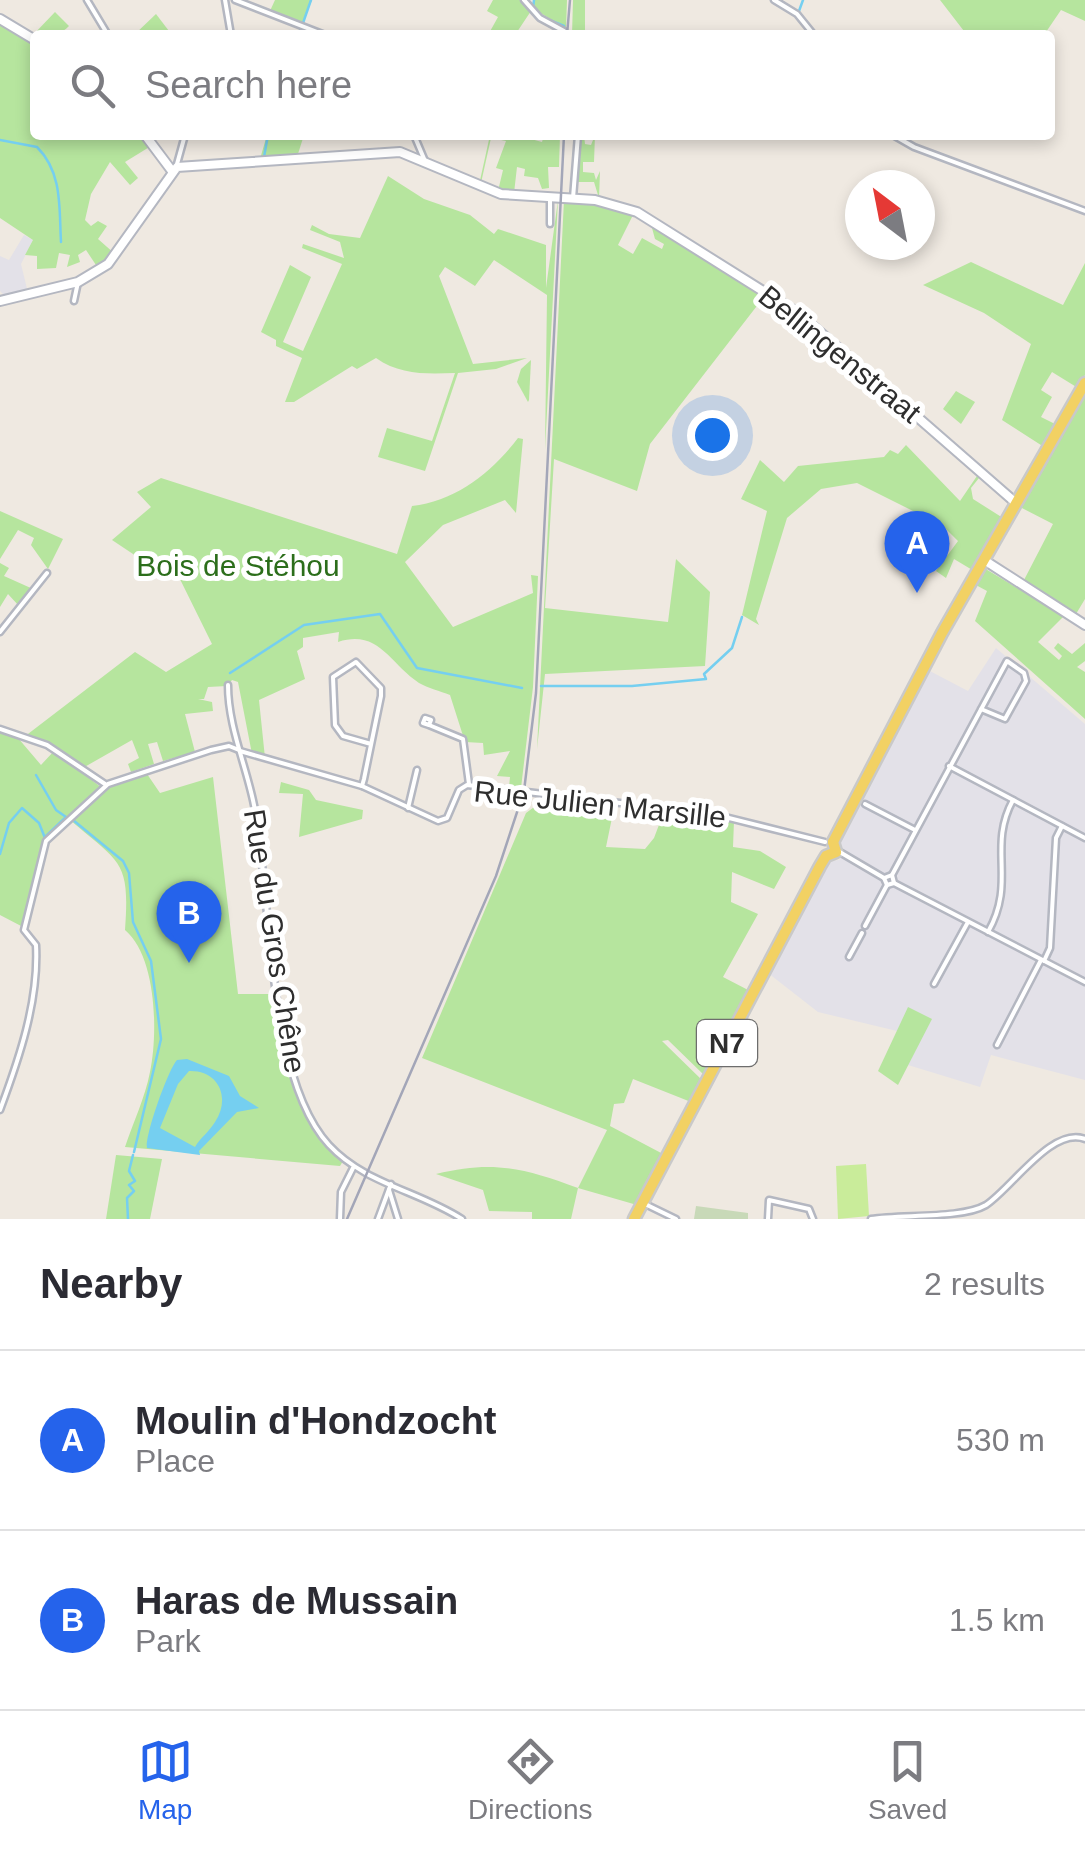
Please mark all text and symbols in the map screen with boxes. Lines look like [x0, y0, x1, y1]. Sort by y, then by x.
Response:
search box [30, 30, 1055, 140]
icon: search [65, 58, 120, 113]
text: Search here [145, 64, 352, 106]
north arrow [845, 170, 935, 260]
street label: Bellingenstraat [752, 279, 928, 430]
your location [687, 410, 738, 461]
pin: A [884, 510, 950, 593]
park label: Bois de Stéhou [136, 549, 340, 582]
street label: Rue Julien Marsille [472, 774, 728, 834]
street label: Rue du Gros Chêne [238, 807, 312, 1075]
pin: B [156, 880, 222, 963]
road number: N7 [697, 1020, 757, 1066]
text: Nearby [40, 1260, 182, 1307]
text: 2 results [924, 1266, 1045, 1302]
text: Moulin d'Hondzocht [135, 1400, 497, 1442]
text: A [61, 1422, 84, 1458]
text: 530 m [956, 1422, 1045, 1458]
text: Place [135, 1443, 215, 1479]
text: Haras de Mussain [135, 1580, 458, 1622]
text: B [61, 1602, 84, 1638]
text: 1.5 km [949, 1602, 1045, 1638]
text: Park [135, 1623, 201, 1659]
tab: Map [138, 1734, 193, 1826]
tab: Directions [468, 1734, 593, 1826]
tab: Saved [868, 1734, 947, 1826]

